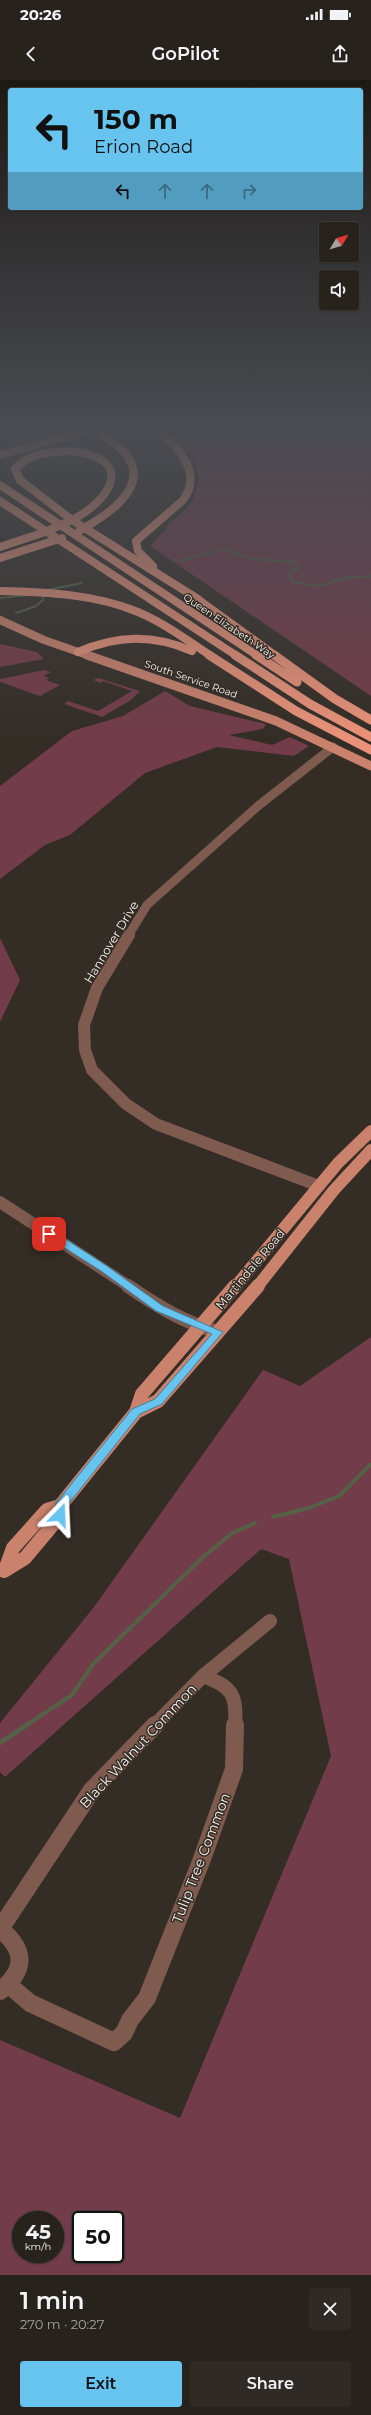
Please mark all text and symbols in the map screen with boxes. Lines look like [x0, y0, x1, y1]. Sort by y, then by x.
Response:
text: 20:26 [20, 5, 61, 24]
icon: back [20, 43, 42, 65]
text: GoPilot [151, 43, 220, 65]
icon: share [329, 43, 351, 65]
text: 150 m [94, 102, 178, 136]
icon: left [28, 104, 80, 156]
text: Erion Road [94, 136, 193, 158]
icon: left [112, 180, 134, 202]
icon: ahead [154, 180, 176, 202]
icon: ahead [196, 180, 218, 202]
icon: right [238, 180, 260, 202]
north arrow [319, 222, 359, 262]
map controls [319, 222, 359, 310]
button: sound [319, 270, 359, 310]
street label: Queen Elizabeth Way [181, 591, 278, 662]
street label: South Service Road [143, 657, 239, 701]
street label: Hannover Drive [81, 898, 141, 986]
pin [32, 1217, 66, 1251]
icon: arrive [38, 1223, 60, 1245]
street label: Martindale Road [212, 1226, 288, 1312]
position arrow [39, 1494, 81, 1536]
street label: Black Walnut Common [76, 1680, 200, 1812]
street label: Tulip Tree Common [168, 1790, 234, 1926]
speed limit sign: 50 [72, 2211, 124, 2263]
text: 45 [25, 2220, 51, 2244]
text: km/h [25, 2240, 51, 2253]
text: 1 min [20, 2286, 84, 2315]
button: close [309, 2288, 351, 2330]
text: 270 m · 20:27 [20, 2316, 104, 2332]
button: Exit [20, 2361, 182, 2407]
button: Share [190, 2361, 351, 2407]

